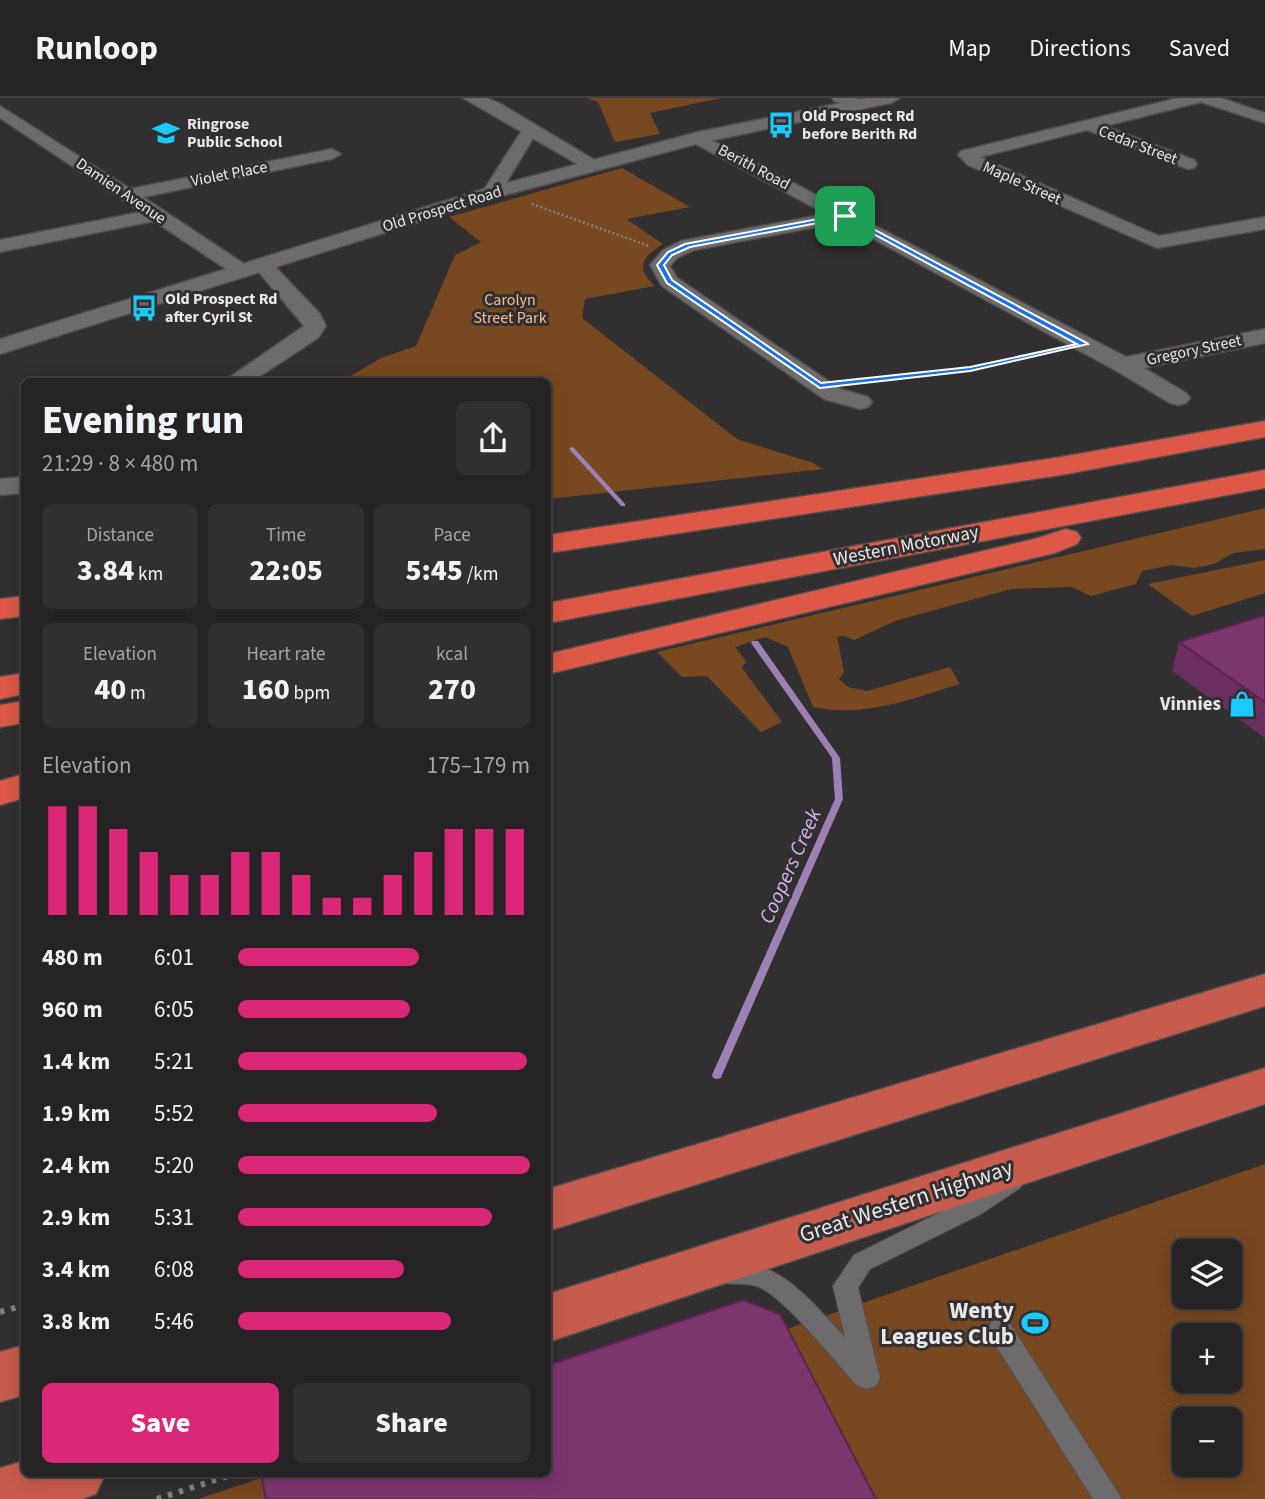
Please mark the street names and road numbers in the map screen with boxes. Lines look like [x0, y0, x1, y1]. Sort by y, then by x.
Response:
street label: Cedar Street [1095, 120, 1181, 170]
street label: Berith Road [714, 139, 794, 195]
street label: Damien Avenue [72, 153, 170, 229]
street label: Violet Place [189, 156, 269, 192]
street label: Maple Street [979, 156, 1065, 210]
street label: Old Prospect Road [380, 180, 504, 238]
street label: Gregory Street [1145, 329, 1244, 371]
street label: Western Motorway [831, 519, 981, 573]
street label: Great Western Highway [795, 1151, 1017, 1251]

